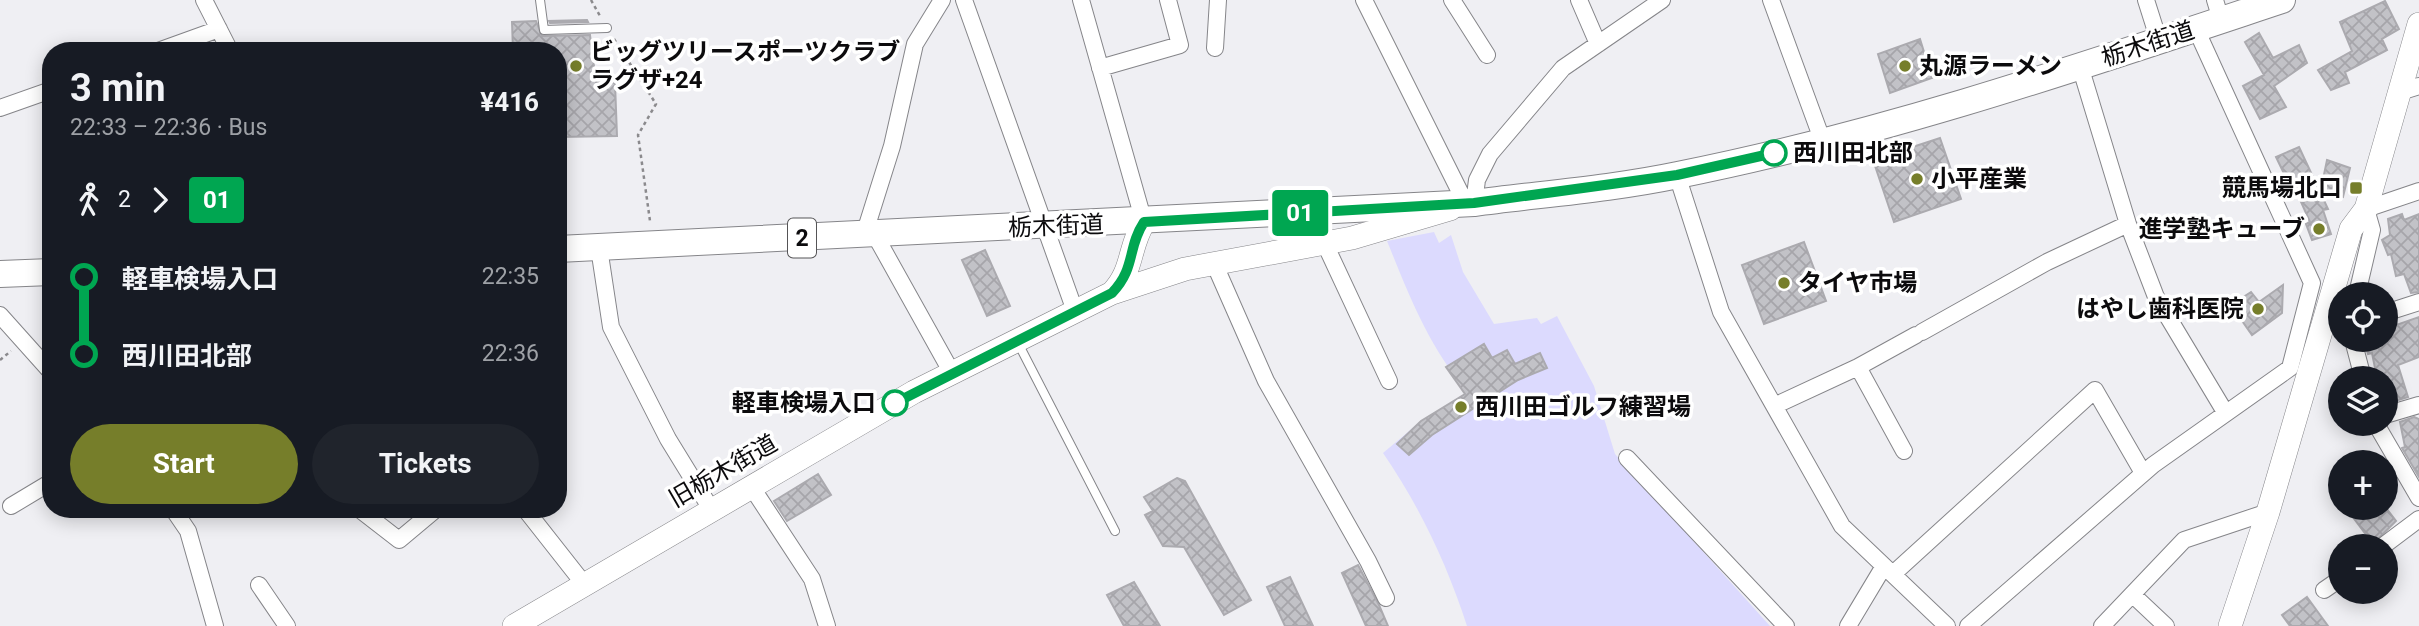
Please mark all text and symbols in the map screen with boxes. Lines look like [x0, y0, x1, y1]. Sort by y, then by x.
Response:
street label: 栃木街道 [2098, 16, 2198, 72]
place label: ビッグツリースポーツクラブ ラグザ+24 [590, 38, 900, 94]
place label: 丸源ラーメン [1919, 52, 2062, 80]
marker: ビッグツリースポーツクラブ ラグザ+24 [568, 58, 584, 74]
marker: 丸源ラーメン [1897, 58, 1913, 74]
text: 3 min [70, 66, 166, 110]
text: ¥416 [480, 87, 539, 117]
text: 22:33 – 22:36 · Bus [70, 114, 267, 141]
place label: 西川田北部 [1793, 139, 1913, 167]
marker: 西川田北部 [1761, 140, 1787, 166]
place label: 小平産業 [1931, 165, 2027, 193]
marker: 小平産業 [1909, 171, 1925, 187]
place label: 競馬場北口 [2222, 174, 2342, 202]
marker: 競馬場北口 [2348, 180, 2364, 196]
icon: walk [70, 181, 108, 219]
icon: forward [141, 181, 179, 219]
text: 2 [118, 186, 131, 213]
text: 01 [203, 186, 230, 214]
line badge: 01 [1268, 190, 1332, 236]
text: 01 [1286, 199, 1314, 227]
street label: 栃木街道 [1008, 210, 1104, 242]
place label: 進学塾キューブ [2138, 215, 2305, 243]
road number: 2 [788, 218, 816, 258]
marker: 進学塾キューブ [2311, 221, 2327, 237]
text: 22:35 [482, 263, 539, 290]
text: 軽車検場入口 [122, 264, 278, 294]
place label: タイヤ市場 [1798, 269, 1917, 297]
marker: タイヤ市場 [1776, 275, 1792, 291]
map controls [2328, 282, 2398, 604]
button: locate [2328, 282, 2398, 352]
place label: はやし歯科医院 [2076, 295, 2244, 323]
marker: はやし歯科医院 [2250, 301, 2266, 317]
text: 22:36 [482, 340, 539, 367]
text: 西川田北部 [122, 341, 252, 371]
button: layers [2328, 366, 2398, 436]
place label: 軽車検場入口 [732, 389, 876, 417]
marker: 軽車検場入口 [882, 390, 908, 416]
place label: 西川田ゴルフ練習場 [1475, 393, 1691, 421]
marker: 西川田ゴルフ練習場 [1453, 399, 1469, 415]
button: Start [70, 424, 298, 504]
button: Tickets [312, 424, 539, 504]
street label: 旧栃木街道 [664, 429, 782, 513]
button: + [2328, 450, 2398, 520]
button: − [2328, 534, 2398, 604]

